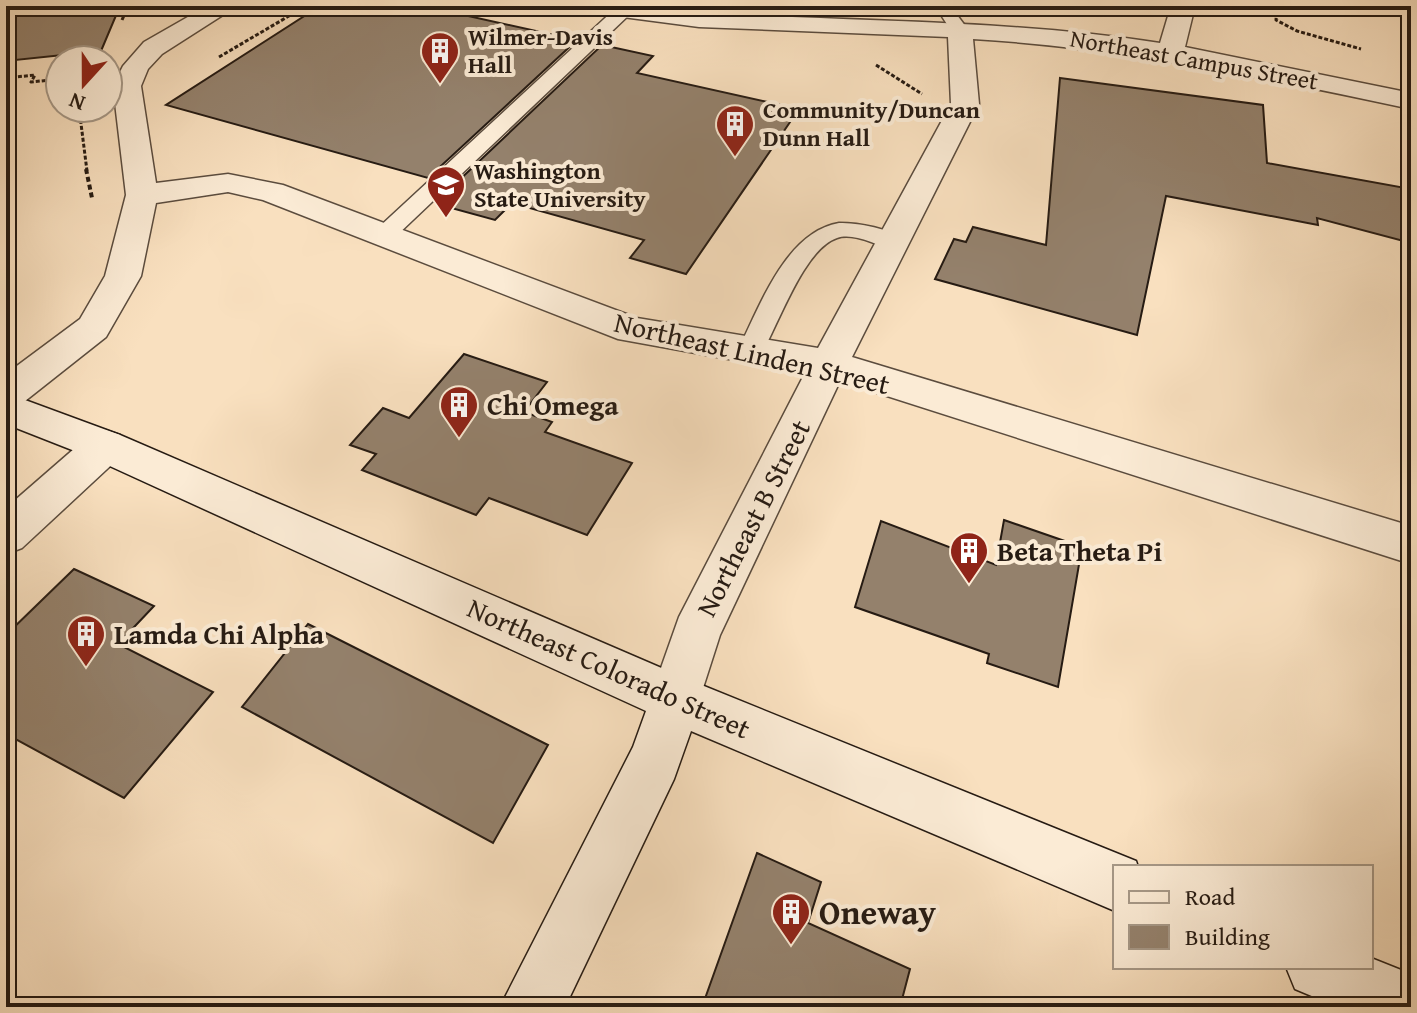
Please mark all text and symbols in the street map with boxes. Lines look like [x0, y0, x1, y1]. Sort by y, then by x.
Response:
place label: Wilmer-Davis Hall [468, 19, 613, 82]
street label: Northeast Campus Street [1067, 20, 1321, 99]
building icon: Wilmer-Davis Hall [419, 30, 461, 85]
north arrow [44, 44, 124, 124]
text: N [64, 85, 89, 120]
place label: Community/Duncan Dunn Hall [763, 92, 980, 155]
building icon: Community/Duncan Dunn Hall [714, 103, 756, 158]
place label: Washington State University [474, 153, 646, 216]
school or university icon: Washington State University [425, 164, 467, 219]
street label: Northeast Linden Street [610, 301, 894, 404]
building icon: Chi Omega [438, 384, 480, 439]
place label: Chi Omega [487, 384, 619, 425]
street label: Northeast B Street [685, 412, 820, 623]
building icon: Beta Theta Pi [948, 530, 990, 585]
place label: Beta Theta Pi [997, 530, 1162, 571]
street label: Northeast Colorado Street [461, 587, 757, 748]
building icon: Lamda Chi Alpha [65, 613, 107, 668]
place label: Lamda Chi Alpha [114, 613, 325, 654]
legend [1113, 865, 1373, 969]
text: Road [1185, 879, 1235, 914]
place label: Oneway [819, 887, 937, 936]
building icon: Oneway [770, 891, 812, 946]
text: Building [1185, 919, 1270, 954]

